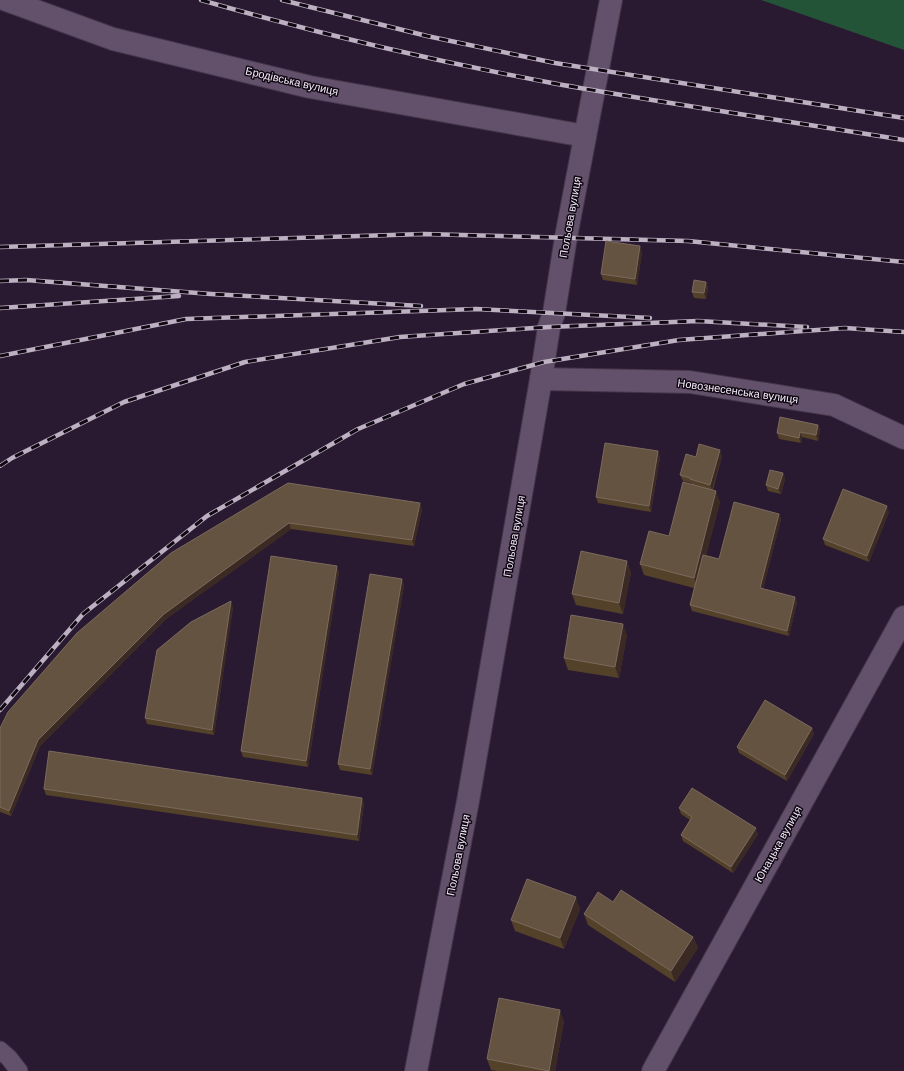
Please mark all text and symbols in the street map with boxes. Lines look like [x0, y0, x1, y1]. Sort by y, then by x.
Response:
street label: Бродівська вулиця [244, 64, 340, 98]
street label: Польова вулиця [557, 175, 583, 259]
street label: Новознесенська вулиця [677, 377, 799, 405]
street label: Польова вулиця [501, 494, 527, 578]
street label: Юнацька вулиця [752, 804, 804, 884]
street label: Польова вулиця [444, 813, 472, 897]

